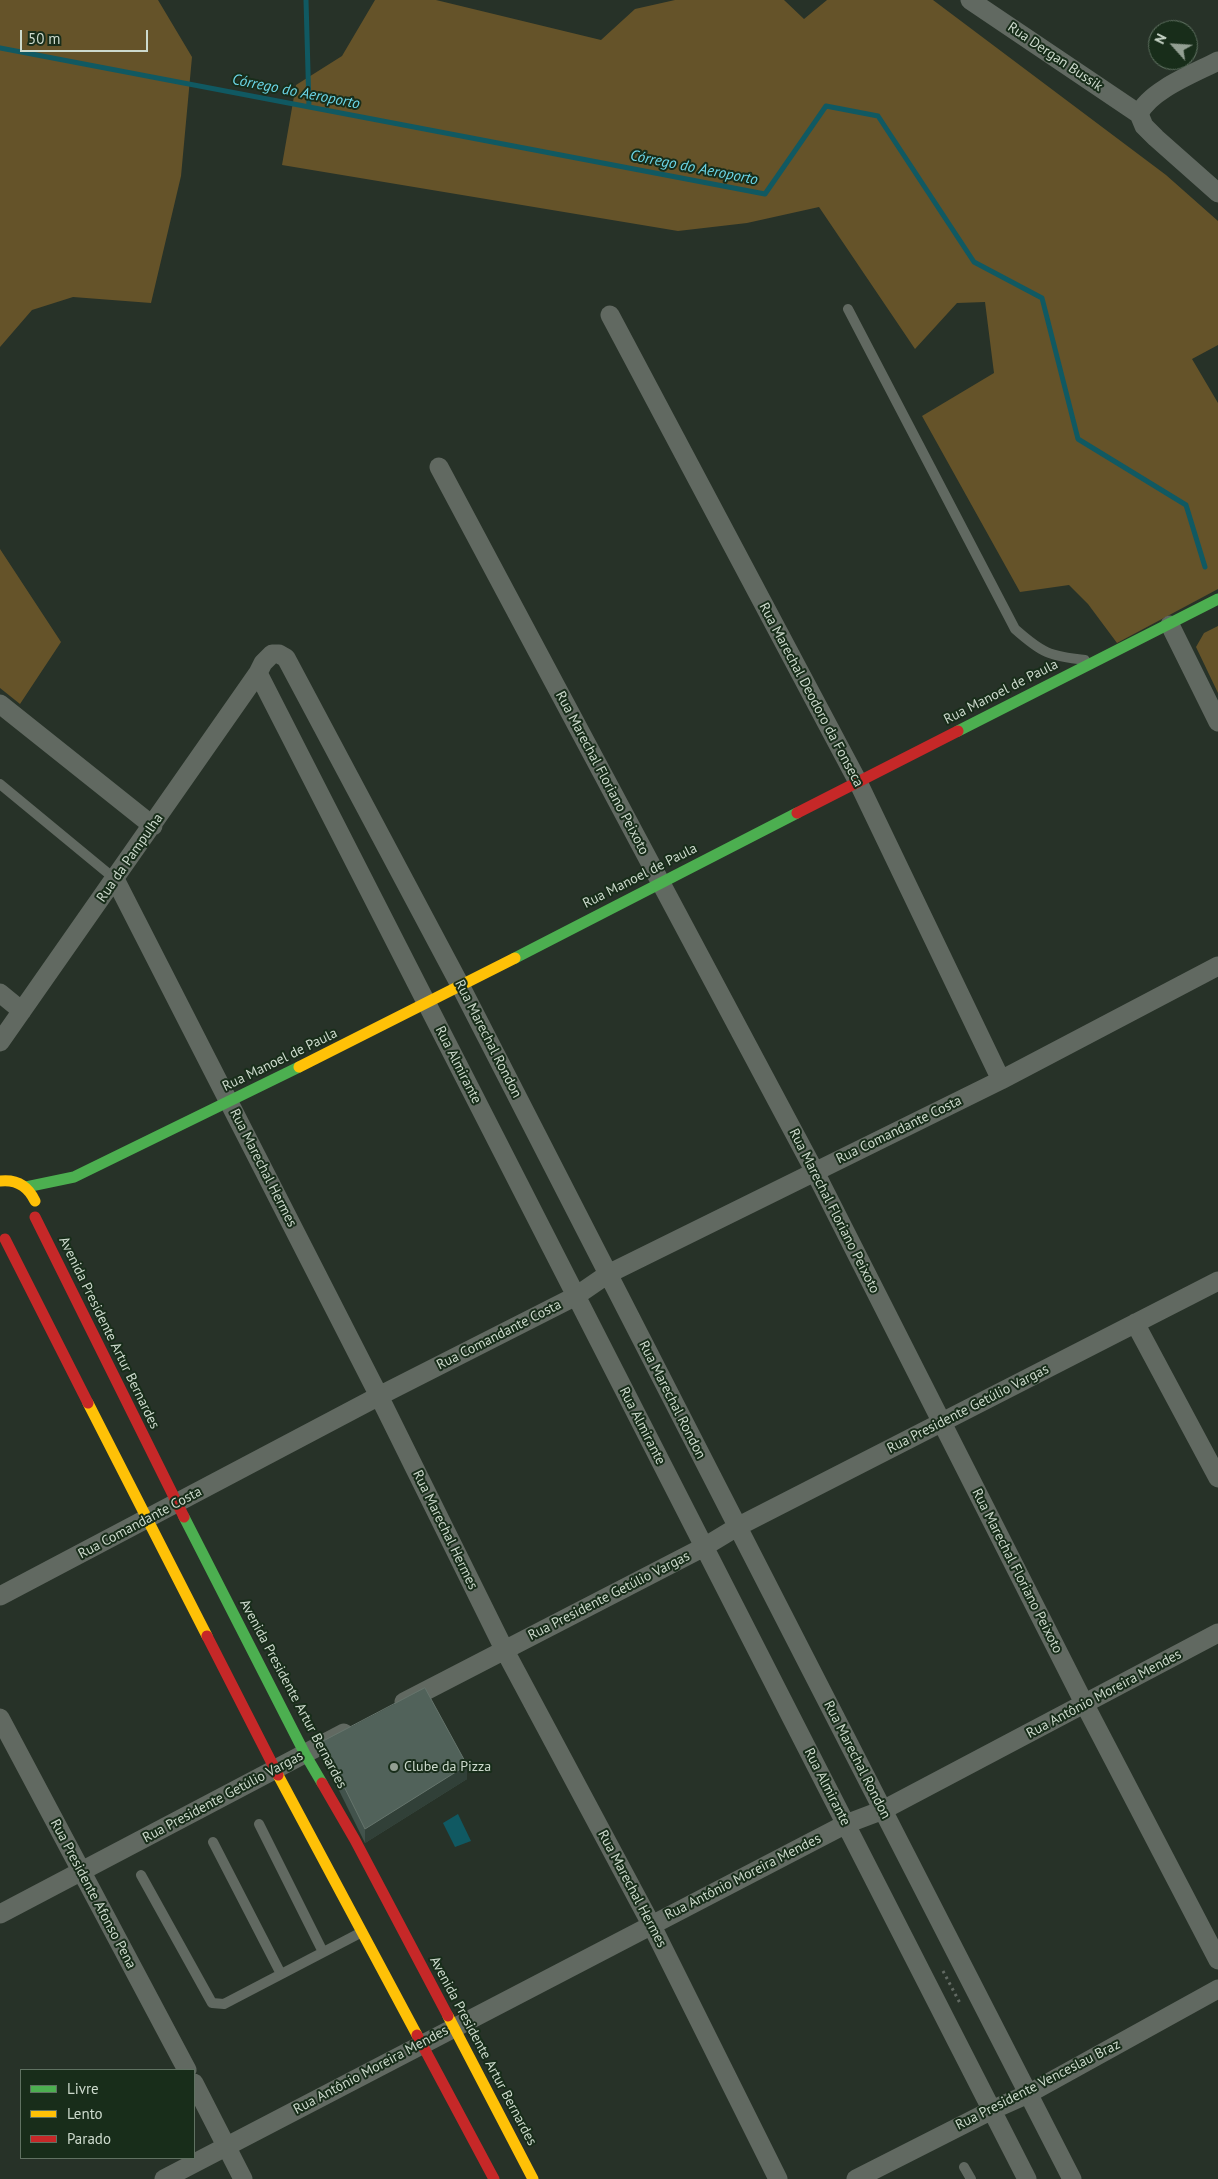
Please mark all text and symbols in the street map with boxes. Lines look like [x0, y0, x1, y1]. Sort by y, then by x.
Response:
street label: Rua Dergan Bussik [1004, 19, 1106, 95]
scale bar [22, 20, 150, 52]
north arrow [1148, 20, 1198, 70]
text: 50 m [28, 29, 61, 48]
text: N [1150, 31, 1171, 47]
water label: Córrego do Aeroporto [231, 71, 361, 113]
water label: Córrego do Aeroporto [629, 147, 759, 189]
street label: Rua Marechal Deodoro da Fonseca [755, 600, 867, 790]
street label: Rua Manoel de Paula [941, 656, 1061, 728]
street label: Rua Marechal Floriano Peixoto [552, 688, 652, 858]
street label: Rua da Pampulha [93, 811, 167, 905]
street label: Rua Manoel de Paula [580, 840, 700, 912]
street label: Rua Marechal Rondon [451, 977, 525, 1101]
street label: Rua Almirante [431, 1023, 485, 1107]
street label: Rua Manoel de Paula [220, 1025, 340, 1095]
street label: Rua Comandante Costa [833, 1092, 965, 1168]
street label: Rua Marechal Hermes [226, 1106, 300, 1230]
street label: Rua Marechal Floriano Peixoto [785, 1126, 883, 1296]
street label: Avenida Presidente Artur Bernardes [55, 1234, 163, 1432]
street label: Rua Comandante Costa [434, 1296, 564, 1374]
street label: Rua Marechal Rondon [635, 1338, 709, 1462]
street label: Rua Presidente Getúlio Vargas [884, 1361, 1052, 1457]
street label: Rua Almirante [615, 1384, 669, 1468]
street label: Rua Marechal Hermes [409, 1468, 481, 1592]
street label: Rua Comandante Costa [75, 1483, 205, 1563]
street label: Rua Marechal Floriano Peixoto [968, 1486, 1066, 1656]
street label: Rua Presidente Getúlio Vargas [525, 1548, 693, 1644]
street label: Avenida Presidente Artur Bernardes [236, 1597, 350, 1791]
street label: Rua Antônio Moreira Mendes [1024, 1646, 1184, 1742]
street label: Rua Marechal Rondon [820, 1698, 894, 1822]
street label: Rua Almirante [800, 1745, 854, 1829]
street label: Rua Presidente Getúlio Vargas [140, 1747, 306, 1847]
place label: Clube da Pizza [404, 1759, 491, 1775]
marker: Clube da Pizza [388, 1761, 400, 1773]
street label: Rua Presidente Afonso Pena [46, 1816, 140, 1972]
street label: Rua Marechal Hermes [594, 1827, 670, 1951]
street label: Rua Antônio Moreira Mendes [662, 1830, 824, 1924]
street label: Avenida Presidente Artur Bernardes [426, 1954, 540, 2148]
street label: Rua Antônio Moreira Mendes [291, 2022, 451, 2118]
street label: Rua Presidente Venceslau Braz [953, 2036, 1123, 2134]
legend [20, 2069, 195, 2159]
text: Livre [67, 2079, 99, 2098]
text: Lento [67, 2104, 103, 2123]
text: Parado [67, 2129, 111, 2148]

